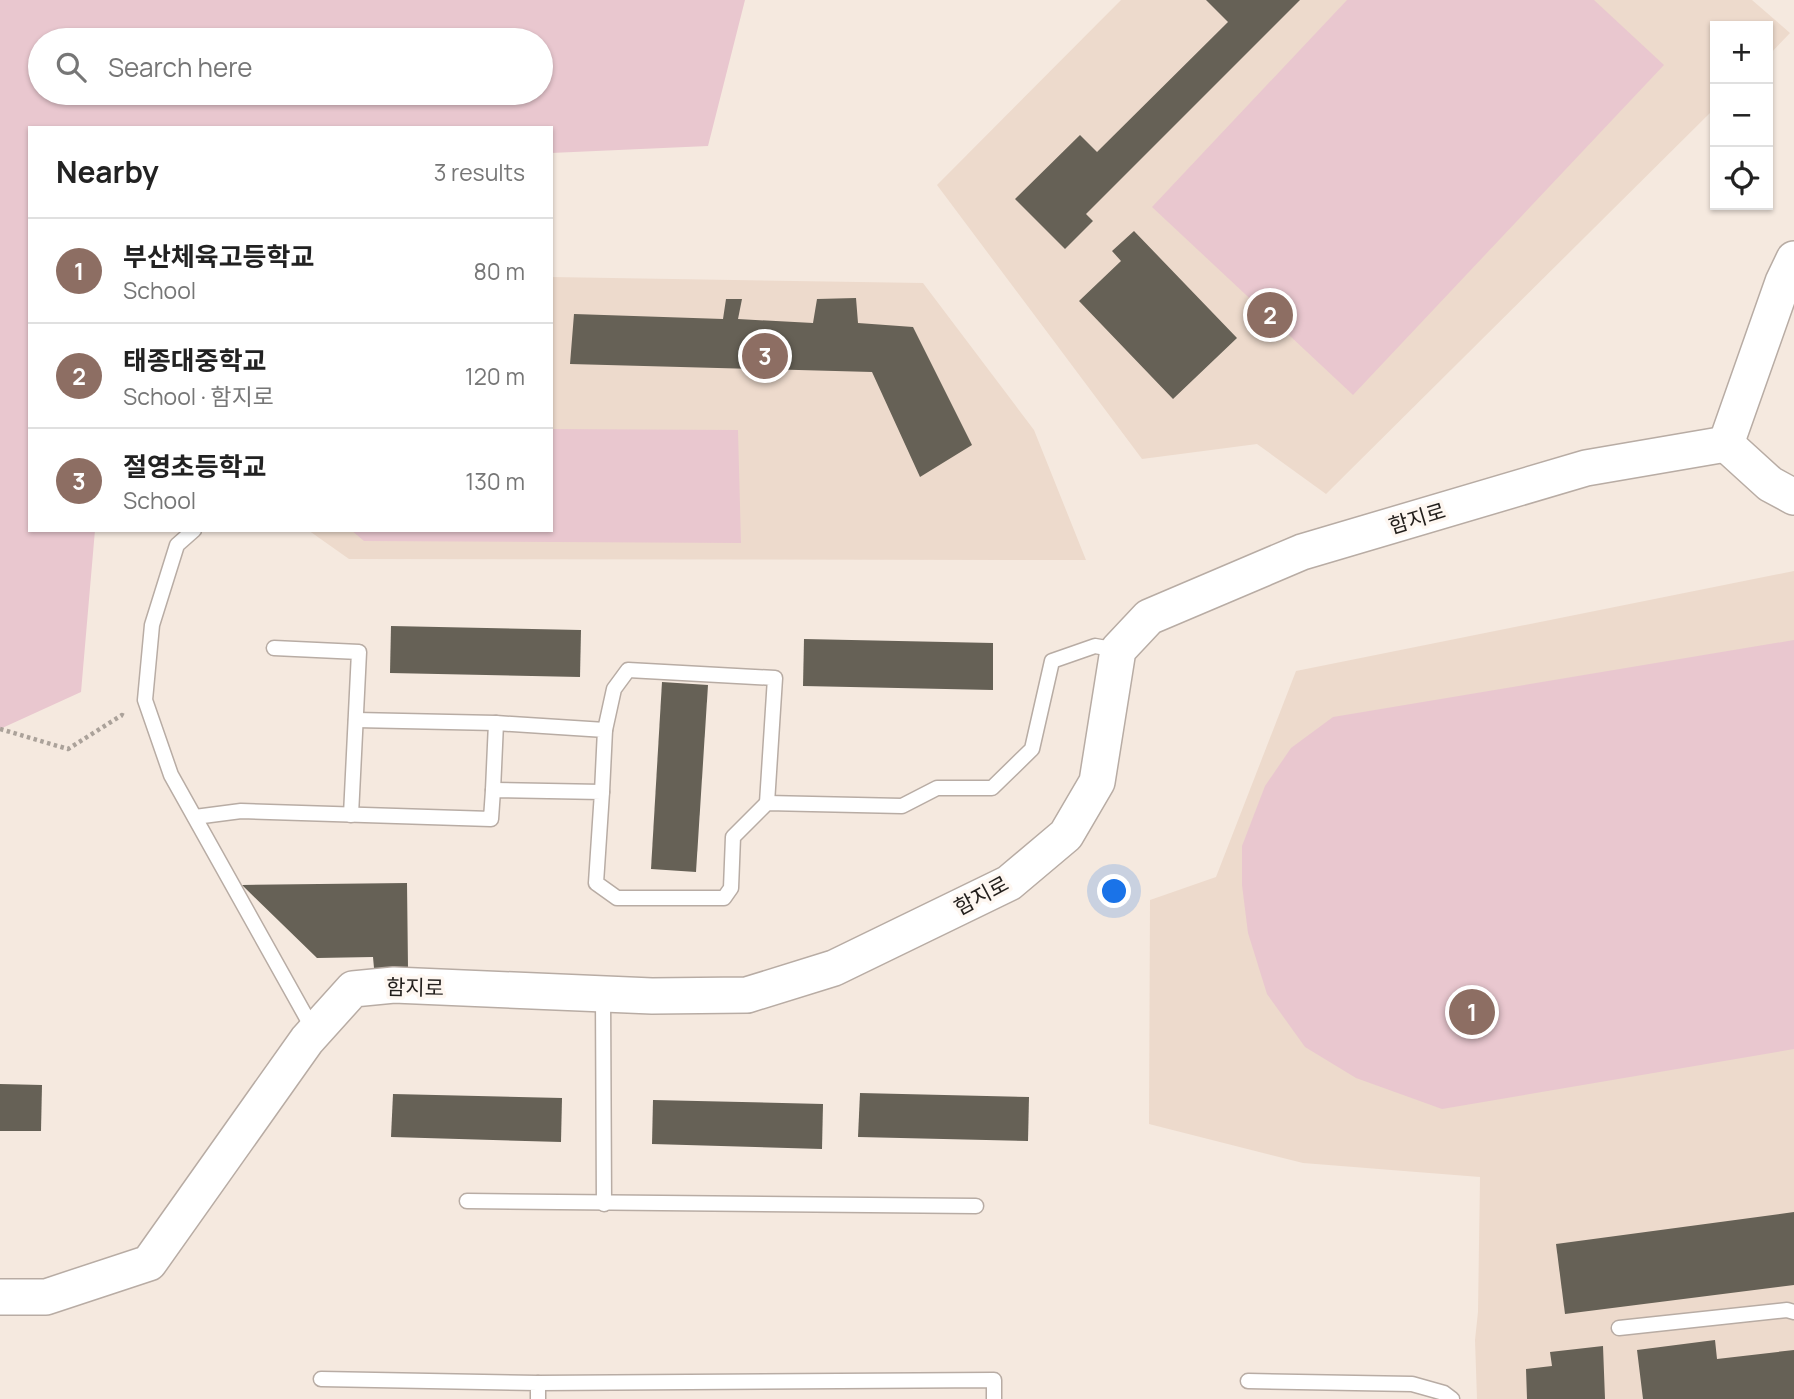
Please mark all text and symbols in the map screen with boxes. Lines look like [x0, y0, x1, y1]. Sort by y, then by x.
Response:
map controls [1710, 21, 1773, 210]
button: + [1710, 21, 1773, 84]
search box [28, 28, 553, 105]
icon: search [52, 48, 90, 86]
text: Search here [108, 49, 253, 85]
button: − [1710, 84, 1773, 147]
button: locate [1710, 147, 1773, 210]
text: Nearby [56, 151, 159, 192]
text: 3 results [434, 156, 525, 188]
text: 부산체육고등학교 [123, 238, 314, 274]
text: 1 [74, 255, 84, 287]
text: 80 m [474, 255, 525, 287]
text: School [123, 274, 196, 306]
pin: 2 [1247, 289, 1293, 341]
pin: 3 [742, 330, 788, 382]
text: 태종대중학교 [123, 342, 267, 378]
text: 2 [72, 360, 86, 392]
text: 120 m [465, 360, 525, 392]
text: School · 함지로 [123, 380, 274, 412]
text: 절영초등학교 [123, 448, 267, 484]
text: 3 [72, 465, 86, 497]
text: 130 m [465, 465, 525, 497]
text: School [123, 484, 196, 516]
street label: 함지로 [1385, 496, 1449, 540]
street label: 함지로 [949, 869, 1013, 921]
your location [1097, 874, 1131, 908]
street label: 함지로 [386, 972, 444, 1002]
pin: 1 [1449, 986, 1495, 1038]

